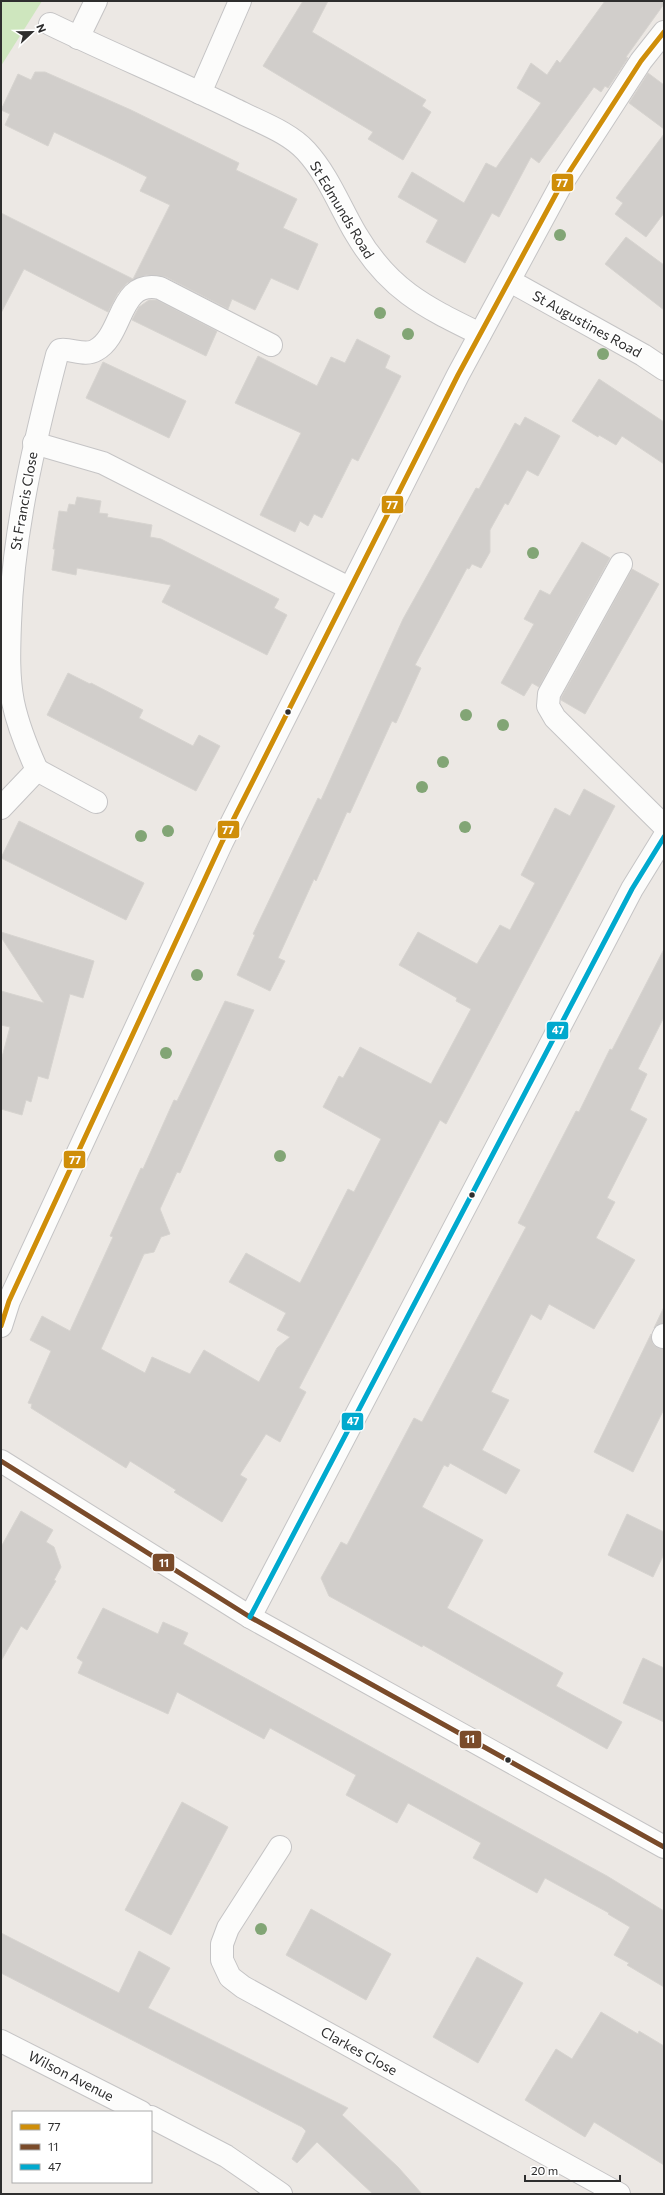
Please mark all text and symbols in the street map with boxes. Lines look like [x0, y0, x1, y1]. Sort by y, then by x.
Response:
north arrow [12, 12, 52, 52]
text: N [34, 22, 49, 34]
street label: St Edmunds Road [307, 158, 378, 262]
line badge: 77 [551, 173, 574, 192]
text: 77 [556, 176, 568, 189]
street label: St Augustines Road [530, 287, 645, 361]
street label: St Francis Close [6, 450, 41, 552]
line badge: 77 [381, 495, 404, 514]
text: 77 [386, 498, 398, 511]
unlabelled marker [283, 707, 293, 717]
line badge: 77 [217, 820, 240, 839]
text: 77 [222, 823, 234, 836]
line badge: 47 [546, 1021, 569, 1040]
text: 47 [552, 1023, 564, 1036]
line badge: 77 [63, 1150, 86, 1169]
text: 77 [69, 1153, 81, 1166]
unlabelled marker [467, 1190, 477, 1200]
line badge: 47 [341, 1412, 364, 1431]
text: 47 [347, 1414, 359, 1427]
line badge: 11 [152, 1553, 175, 1572]
text: 11 [159, 1556, 169, 1569]
line badge: 11 [459, 1730, 482, 1749]
text: 11 [465, 1732, 475, 1745]
unlabelled marker [503, 1755, 513, 1765]
street label: Clarkes Close [318, 2023, 400, 2079]
street label: Wilson Avenue [26, 2047, 117, 2104]
legend [12, 2111, 152, 2183]
text: 77 [48, 2119, 61, 2133]
text: 11 [48, 2139, 58, 2153]
scale bar [525, 2157, 620, 2183]
text: 47 [48, 2159, 61, 2173]
text: 20 m [531, 2163, 558, 2177]

